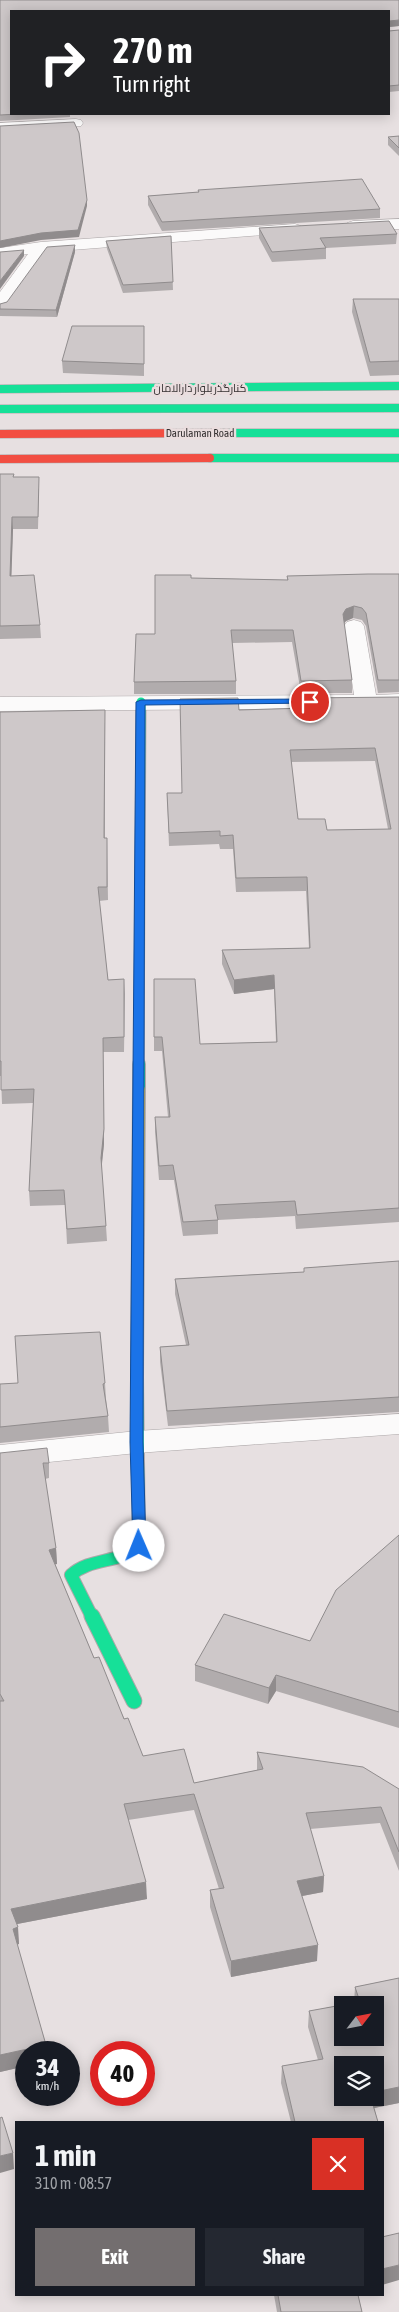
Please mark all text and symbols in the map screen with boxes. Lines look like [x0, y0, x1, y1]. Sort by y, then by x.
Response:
icon: right [30, 30, 95, 95]
text: 270 m [113, 30, 192, 70]
text: Turn right [113, 71, 190, 97]
street label: کنارگذر بلوار دارالامان [154, 382, 247, 395]
street label: Darulaman Road [166, 427, 234, 439]
pin [289, 681, 331, 723]
icon: arrive [296, 688, 324, 716]
position arrow [112, 1519, 164, 1571]
north arrow [334, 1996, 384, 2046]
map controls [334, 1996, 384, 2106]
speed limit sign: 40 [90, 2041, 155, 2106]
text: 34 [36, 2053, 59, 2081]
button: layers [334, 2056, 384, 2106]
text: km/h [36, 2079, 59, 2093]
text: 1 min [35, 2138, 96, 2172]
button: close [312, 2138, 364, 2190]
text: 310 m · 08:57 [35, 2174, 112, 2192]
button: Exit [35, 2228, 195, 2286]
button: Share [205, 2228, 364, 2286]

